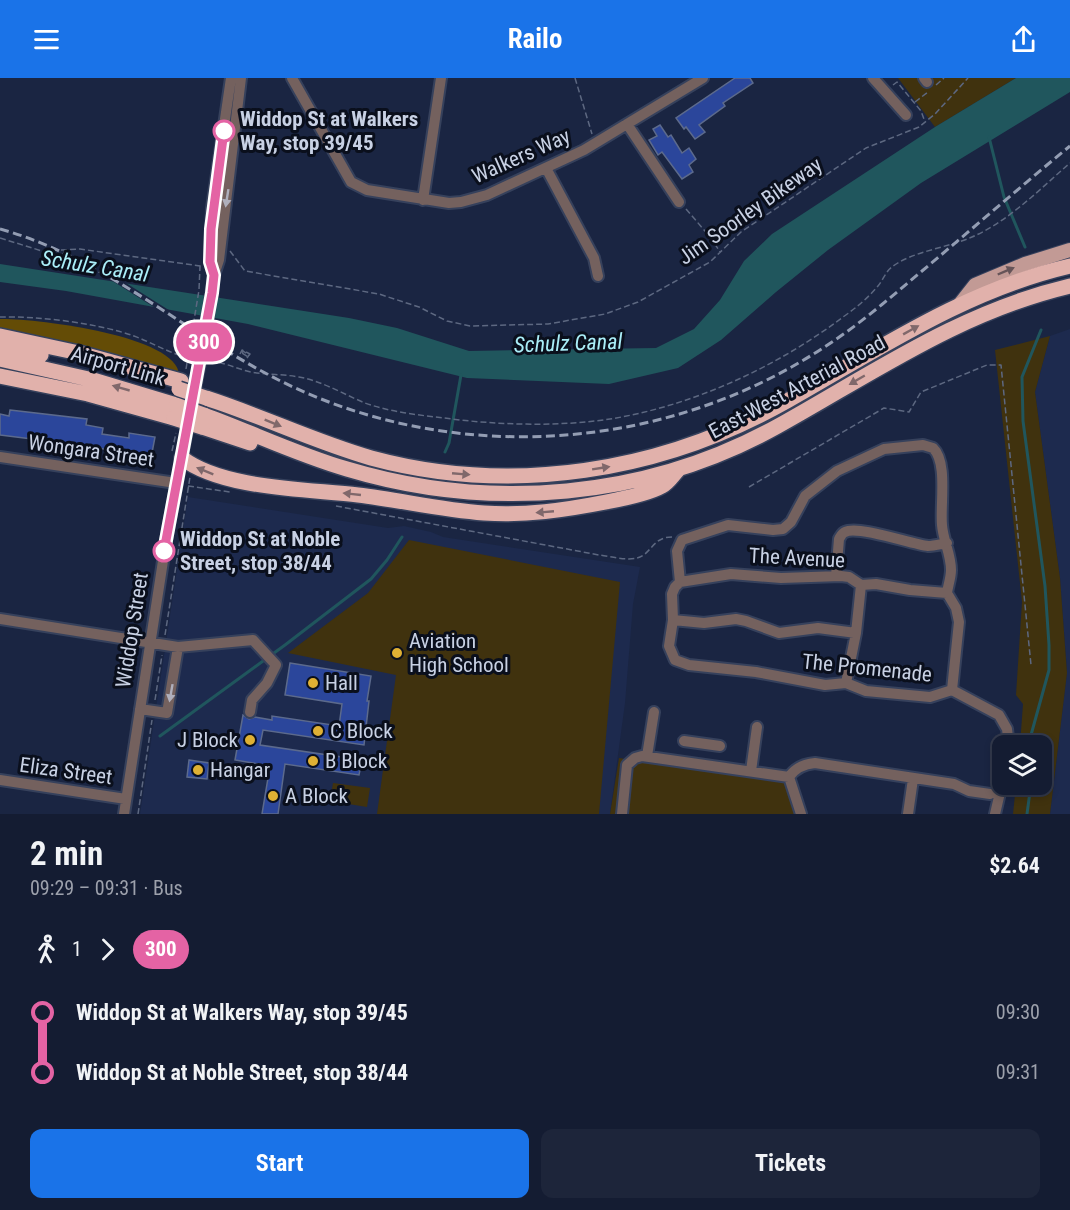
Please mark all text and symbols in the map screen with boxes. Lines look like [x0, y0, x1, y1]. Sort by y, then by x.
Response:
icon: menu [30, 23, 63, 56]
text: Railo [508, 23, 562, 55]
icon: share [1007, 23, 1040, 56]
place label: Widdop St at Walkers Way, stop 39/45 [240, 107, 418, 155]
marker: Widdop St at Walkers Way, stop 39/45 [213, 120, 235, 142]
street label: Walkers Way [468, 124, 574, 188]
street label: Jim Soorley Bikeway [674, 152, 827, 270]
one-way arrow [222, 189, 231, 208]
water label: Schulz Canal [39, 245, 152, 287]
one-way arrow [998, 266, 1016, 276]
line badge: 300 [170, 322, 238, 362]
one-way arrow [903, 325, 920, 335]
water label: Schulz Canal [513, 329, 624, 357]
text: 300 [188, 330, 220, 354]
street label: East-West Arterial Road [705, 330, 889, 444]
street label: Airport Link [68, 341, 168, 391]
one-way arrow [849, 375, 865, 386]
one-way arrow [111, 383, 129, 392]
one-way arrow [265, 418, 283, 428]
street label: Wongara Street [27, 430, 155, 472]
one-way arrow [591, 464, 610, 473]
one-way arrow [196, 466, 214, 475]
one-way arrow [451, 469, 470, 479]
one-way arrow [342, 490, 361, 499]
one-way arrow [536, 507, 555, 517]
place label: Widdop St at Noble Street, stop 38/44 [180, 527, 340, 575]
marker: Widdop St at Noble Street, stop 38/44 [153, 540, 175, 562]
street label: The Avenue [748, 543, 846, 573]
street label: Widdop Street [111, 571, 153, 689]
place label: Aviation High School [409, 629, 509, 677]
marker: Aviation High School [390, 646, 404, 660]
street label: The Promenade [801, 649, 933, 687]
place label: Hall [325, 671, 358, 695]
marker: Hall [306, 676, 320, 690]
one-way arrow [166, 684, 175, 703]
place label: C Block [330, 719, 393, 743]
marker: C Block [311, 724, 325, 738]
place label: J Block [177, 728, 239, 752]
marker: J Block [243, 733, 257, 747]
map controls [992, 735, 1052, 795]
button: layers [992, 735, 1052, 795]
place label: B Block [325, 749, 388, 773]
street label: Eliza Street [18, 753, 114, 789]
marker: B Block [306, 754, 320, 768]
place label: Hangar [210, 758, 270, 782]
marker: Hangar [191, 763, 205, 777]
place label: A Block [285, 784, 348, 808]
marker: A Block [266, 789, 280, 803]
text: 2 min [30, 834, 103, 873]
text: $2.64 [989, 853, 1040, 878]
text: 09:29 – 09:31 · Bus [30, 876, 183, 900]
icon: walk [30, 933, 63, 966]
icon: forward [91, 933, 124, 966]
text: 1 [72, 937, 82, 961]
text: 300 [145, 937, 177, 961]
text: Widdop St at Walkers Way, stop 39/45 [76, 1000, 408, 1025]
text: 09:30 [996, 1000, 1040, 1024]
text: Widdop St at Noble Street, stop 38/44 [76, 1060, 408, 1085]
text: 09:31 [996, 1060, 1040, 1084]
button: Start [30, 1129, 529, 1198]
button: Tickets [541, 1129, 1040, 1198]

